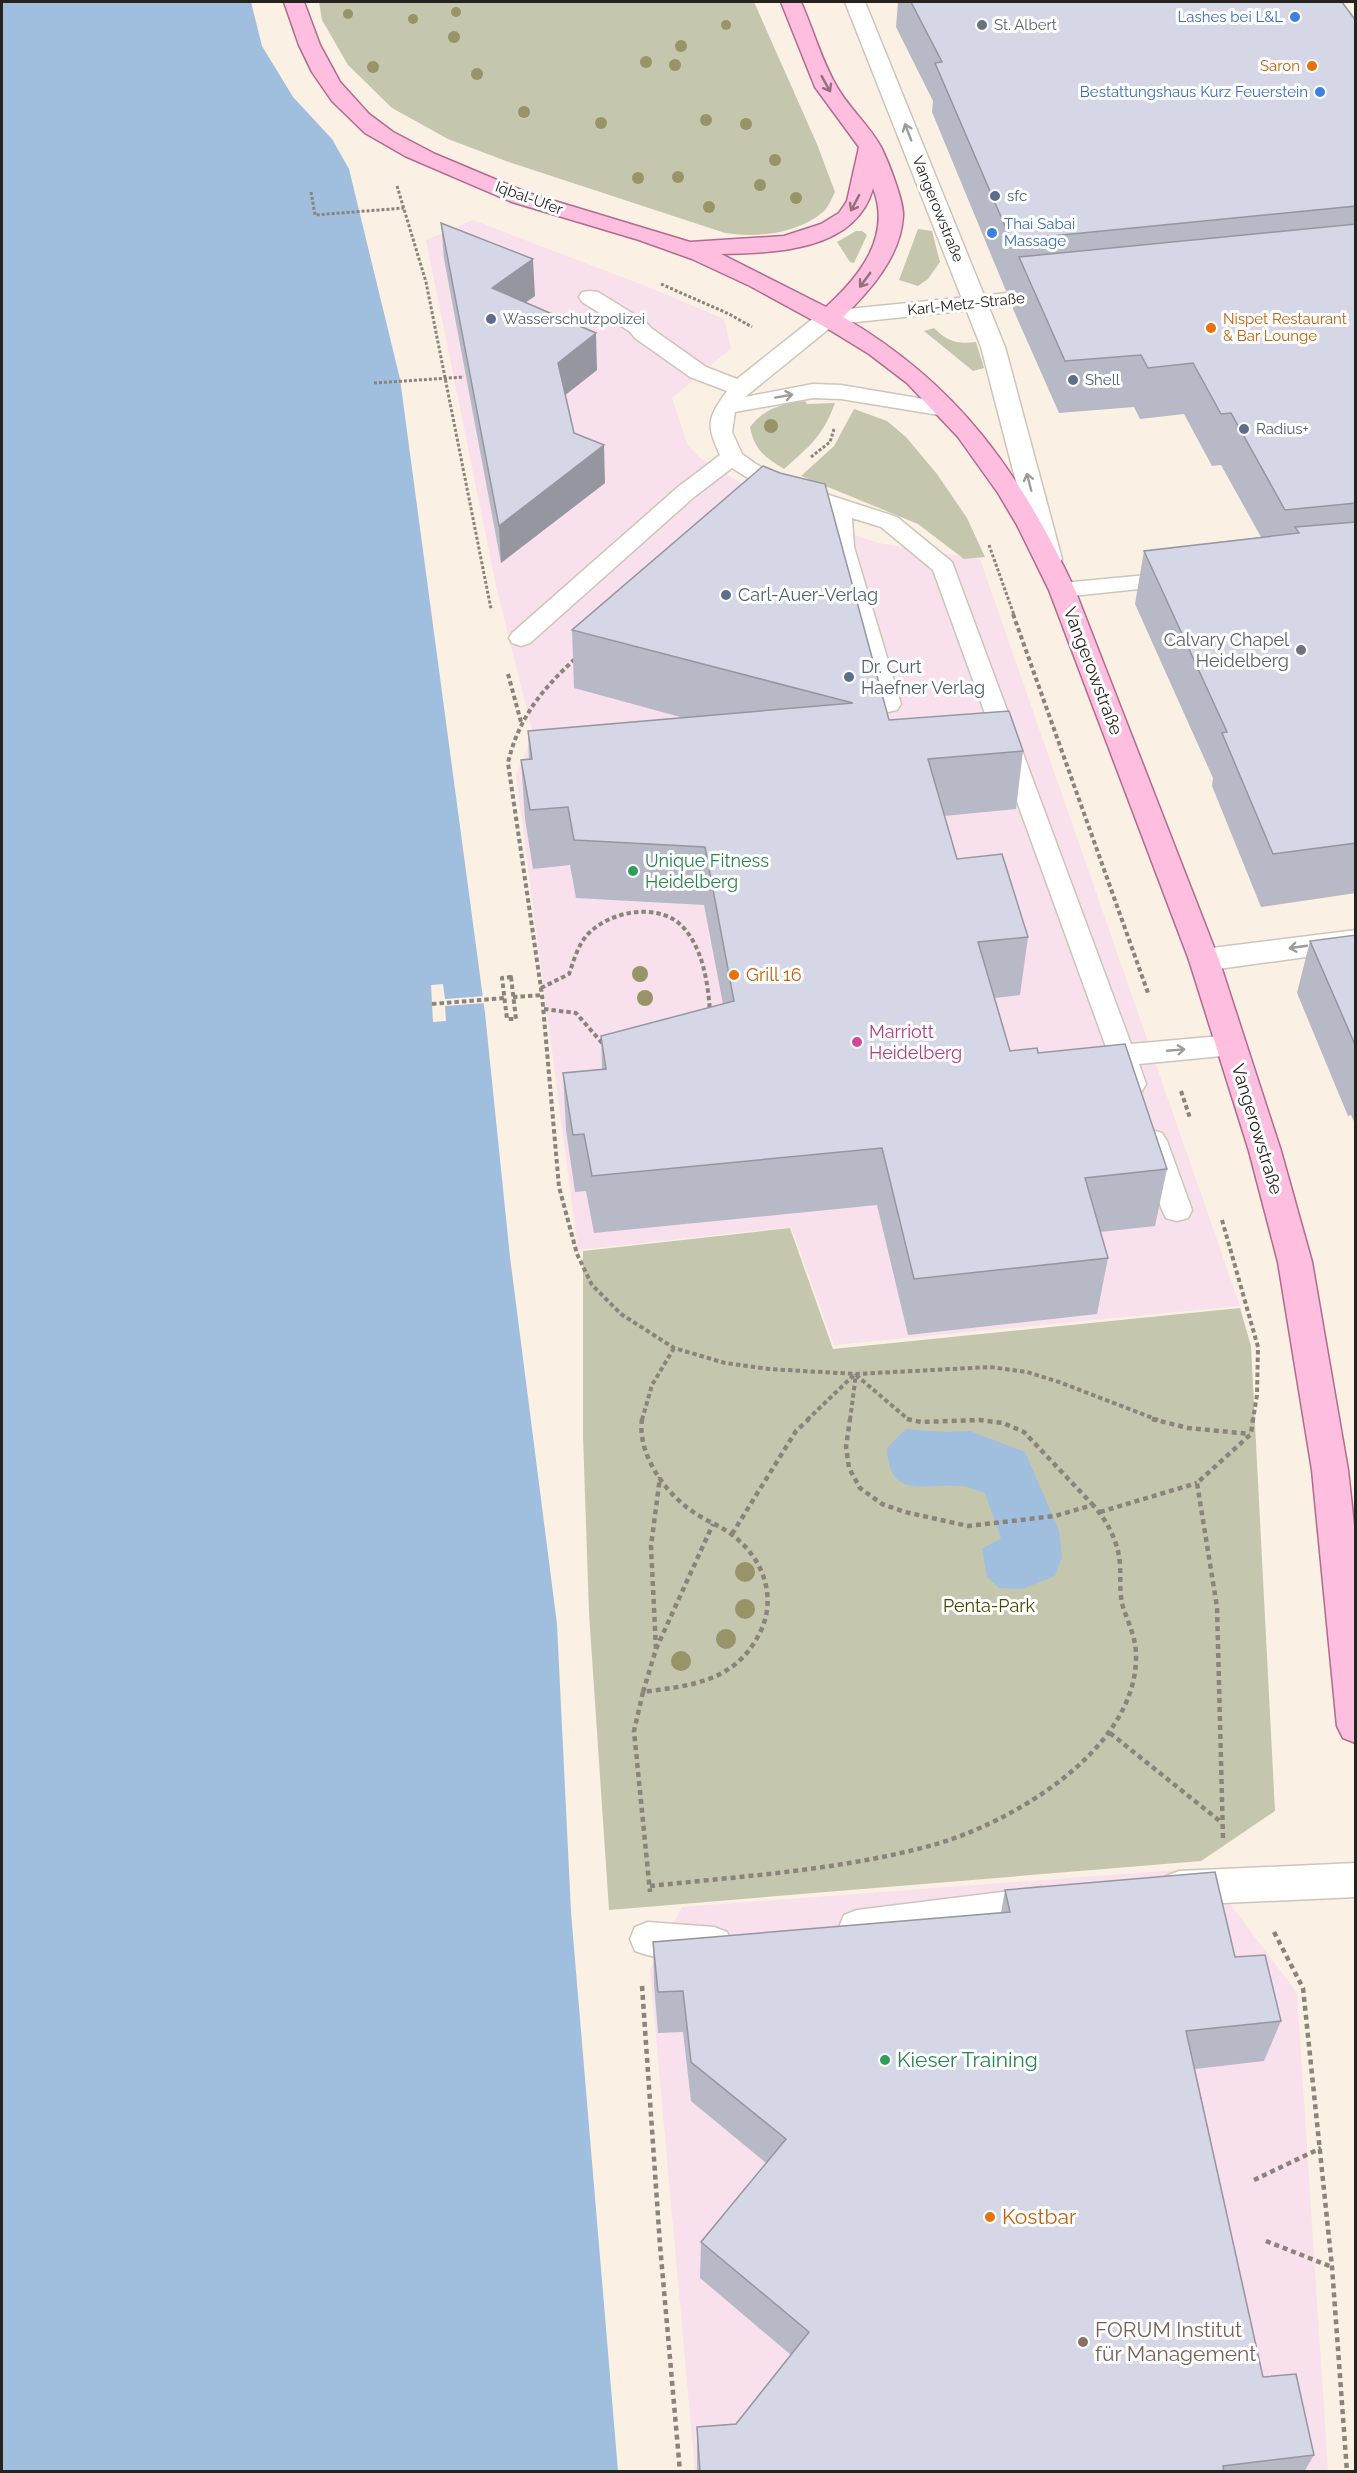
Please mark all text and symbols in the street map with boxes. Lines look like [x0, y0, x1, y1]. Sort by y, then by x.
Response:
place label: Lashes bei L&L [1178, 8, 1283, 26]
marker: Lashes bei L&L [1288, 10, 1302, 24]
place label: St. Albert [994, 16, 1057, 34]
marker: St. Albert [975, 18, 989, 32]
place label: Saron [1260, 57, 1300, 75]
marker: Saron [1305, 59, 1319, 73]
one-way arrow [820, 75, 832, 92]
place label: Bestattungshaus Kurz Feuerstein [1080, 83, 1308, 101]
marker: Bestattungshaus Kurz Feuerstein [1313, 85, 1327, 99]
one-way arrow [901, 124, 912, 142]
street label: Vangerowstraße [909, 153, 968, 265]
street label: Iqbal-Ufer [493, 177, 566, 219]
place label: sfc [1007, 187, 1027, 205]
marker: sfc [988, 189, 1002, 203]
one-way arrow [848, 194, 860, 212]
place label: Thai Sabai Massage [1004, 215, 1075, 250]
marker: Thai Sabai Massage [985, 226, 999, 240]
one-way arrow [859, 271, 871, 287]
street label: Karl-Metz-Straße [906, 289, 1026, 319]
place label: Wasserschutzpolizei [503, 310, 645, 328]
place label: Nispet Restaurant & Bar Lounge [1223, 310, 1347, 345]
marker: Wasserschutzpolizei [484, 312, 498, 326]
marker: Nispet Restaurant & Bar Lounge [1204, 321, 1218, 335]
place label: Shell [1085, 371, 1121, 389]
marker: Shell [1066, 373, 1080, 387]
one-way arrow [774, 390, 794, 401]
place label: Radius+ [1256, 420, 1309, 438]
marker: Radius+ [1237, 422, 1251, 436]
one-way arrow [1022, 473, 1034, 492]
place label: Carl-Auer-Verlag [738, 584, 878, 605]
marker: Carl-Auer-Verlag [719, 588, 733, 602]
street label: Vangerowstraße [1059, 604, 1128, 738]
place label: Calvary Chapel Heidelberg [1164, 629, 1289, 671]
marker: Calvary Chapel Heidelberg [1294, 643, 1308, 657]
place label: Dr. Curt Haefner Verlag [861, 656, 985, 698]
marker: Dr. Curt Haefner Verlag [842, 670, 856, 684]
place label: Unique Fitness Heidelberg [645, 850, 769, 892]
marker: Unique Fitness Heidelberg [626, 864, 640, 878]
one-way arrow [1288, 942, 1308, 953]
place label: Grill 16 [746, 964, 802, 985]
marker: Grill 16 [727, 968, 741, 982]
place label: Marriott Heidelberg [869, 1021, 962, 1063]
marker: Marriott Heidelberg [850, 1035, 864, 1049]
one-way arrow [1166, 1044, 1186, 1055]
street label: Vangerowstraße [1228, 1061, 1287, 1197]
park label: Penta-Park [943, 1595, 1036, 1616]
place label: Kieser Training [897, 2047, 1038, 2072]
marker: Kieser Training [878, 2053, 892, 2067]
place label: Kostbar [1002, 2204, 1077, 2229]
marker: Kostbar [983, 2210, 997, 2224]
place label: FORUM Institut für Management [1095, 2317, 1256, 2366]
marker: FORUM Institut für Management [1076, 2335, 1090, 2349]

